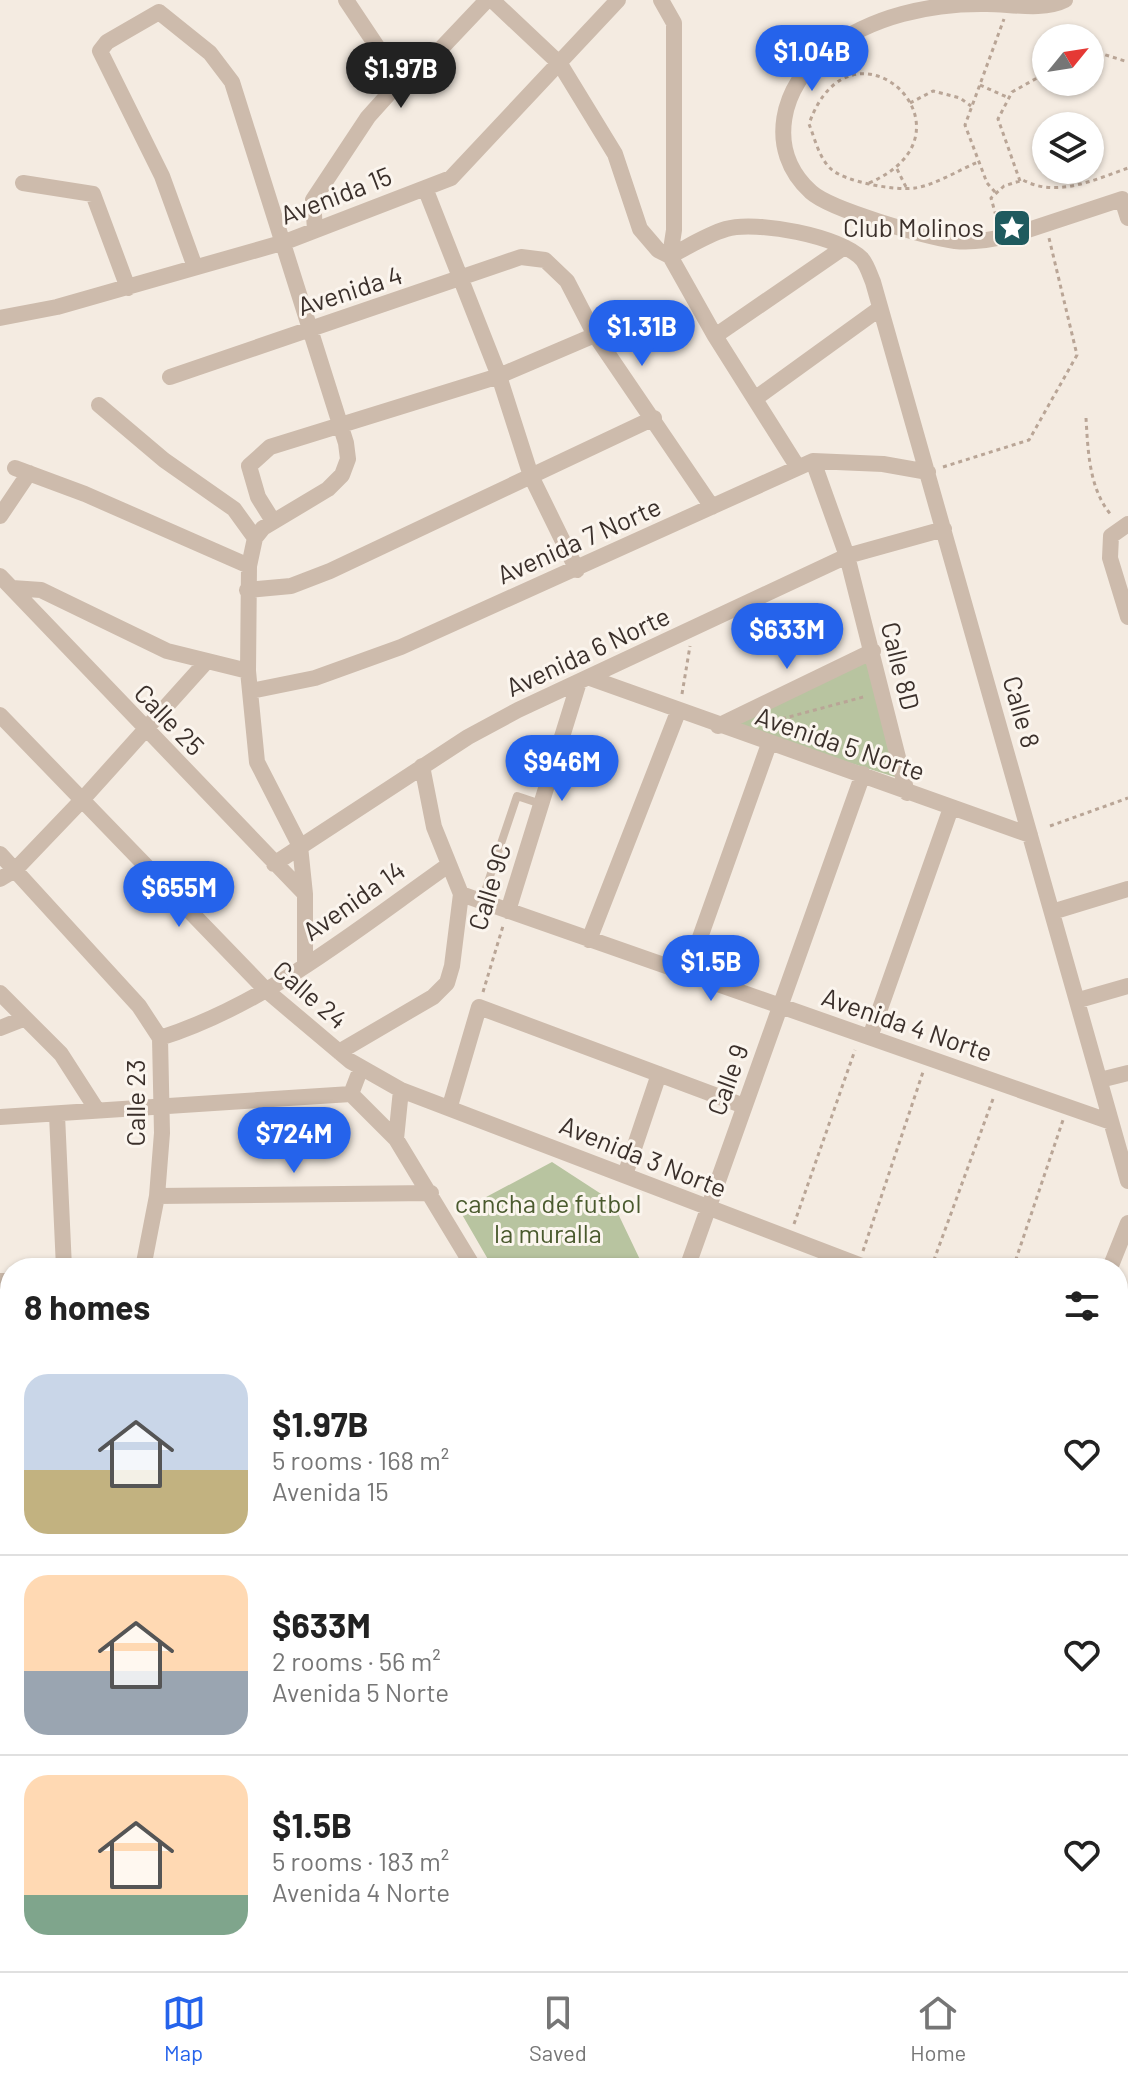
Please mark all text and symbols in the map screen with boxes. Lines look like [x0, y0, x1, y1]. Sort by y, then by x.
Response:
north arrow [1032, 24, 1104, 96]
map controls [1032, 24, 1104, 184]
pin: $1.04B [747, 25, 877, 93]
text: $1.04B [773, 35, 851, 66]
pin: $1.97B [336, 42, 466, 110]
text: $1.97B [364, 52, 438, 83]
button: layers [1032, 112, 1104, 184]
street label: Avenida 15 [275, 159, 395, 230]
place icon: Club Molinos [991, 207, 1033, 249]
place label: Club Molinos [843, 211, 984, 242]
street label: Avenida 4 [293, 258, 406, 321]
pin: $1.31B [577, 300, 707, 368]
text: $1.31B [607, 310, 677, 341]
street label: Avenida 7 Norte [492, 490, 665, 590]
street label: Avenida 6 Norte [500, 599, 674, 702]
pin: $633M [731, 603, 843, 671]
text: $633M [749, 613, 825, 644]
street label: Calle 8D [876, 618, 927, 713]
street label: Calle 8 [997, 672, 1047, 751]
street label: Calle 25 [129, 677, 212, 761]
street label: Avenida 5 Norte [752, 699, 929, 786]
pin: $946M [506, 735, 618, 803]
text: $946M [524, 745, 600, 776]
street label: Calle 9C [461, 839, 516, 934]
street label: Avenida 14 [296, 853, 410, 946]
pin: $655M [123, 861, 235, 929]
text: $655M [141, 871, 217, 902]
pin: $1.5B [655, 935, 767, 1003]
text: $1.5B [680, 945, 742, 976]
street label: Calle 24 [268, 953, 354, 1034]
street label: Avenida 4 Norte [818, 980, 997, 1067]
street label: Calle 9 [699, 1040, 754, 1119]
street label: Calle 23 [119, 1059, 150, 1147]
pin: $724M [238, 1107, 350, 1175]
street label: Avenida 3 Norte [556, 1108, 732, 1203]
text: $724M [256, 1117, 332, 1148]
park label: cancha de futbol la muralla [455, 1187, 641, 1248]
icon: filters [1060, 1284, 1104, 1328]
text: 8 homes [24, 1286, 150, 1327]
text: $1.97B [272, 1403, 369, 1444]
icon: home [88, 1406, 184, 1502]
icon: heart [1060, 1432, 1104, 1476]
text: 5 rooms · 168 m² [272, 1444, 449, 1475]
text: Avenida 15 [272, 1475, 389, 1506]
text: $633M [272, 1604, 371, 1645]
icon: home [88, 1607, 184, 1703]
icon: heart [1060, 1633, 1104, 1677]
text: 2 rooms · 56 m² [272, 1645, 441, 1676]
text: Avenida 5 Norte [272, 1676, 449, 1707]
text: $1.5B [272, 1804, 352, 1845]
icon: home [88, 1807, 184, 1903]
icon: heart [1060, 1833, 1104, 1877]
text: 5 rooms · 183 m² [272, 1845, 449, 1876]
text: Avenida 4 Norte [272, 1876, 450, 1907]
tab: Map [162, 1991, 206, 2065]
tab: Saved [529, 1991, 587, 2065]
tab: Home [910, 1991, 966, 2065]

